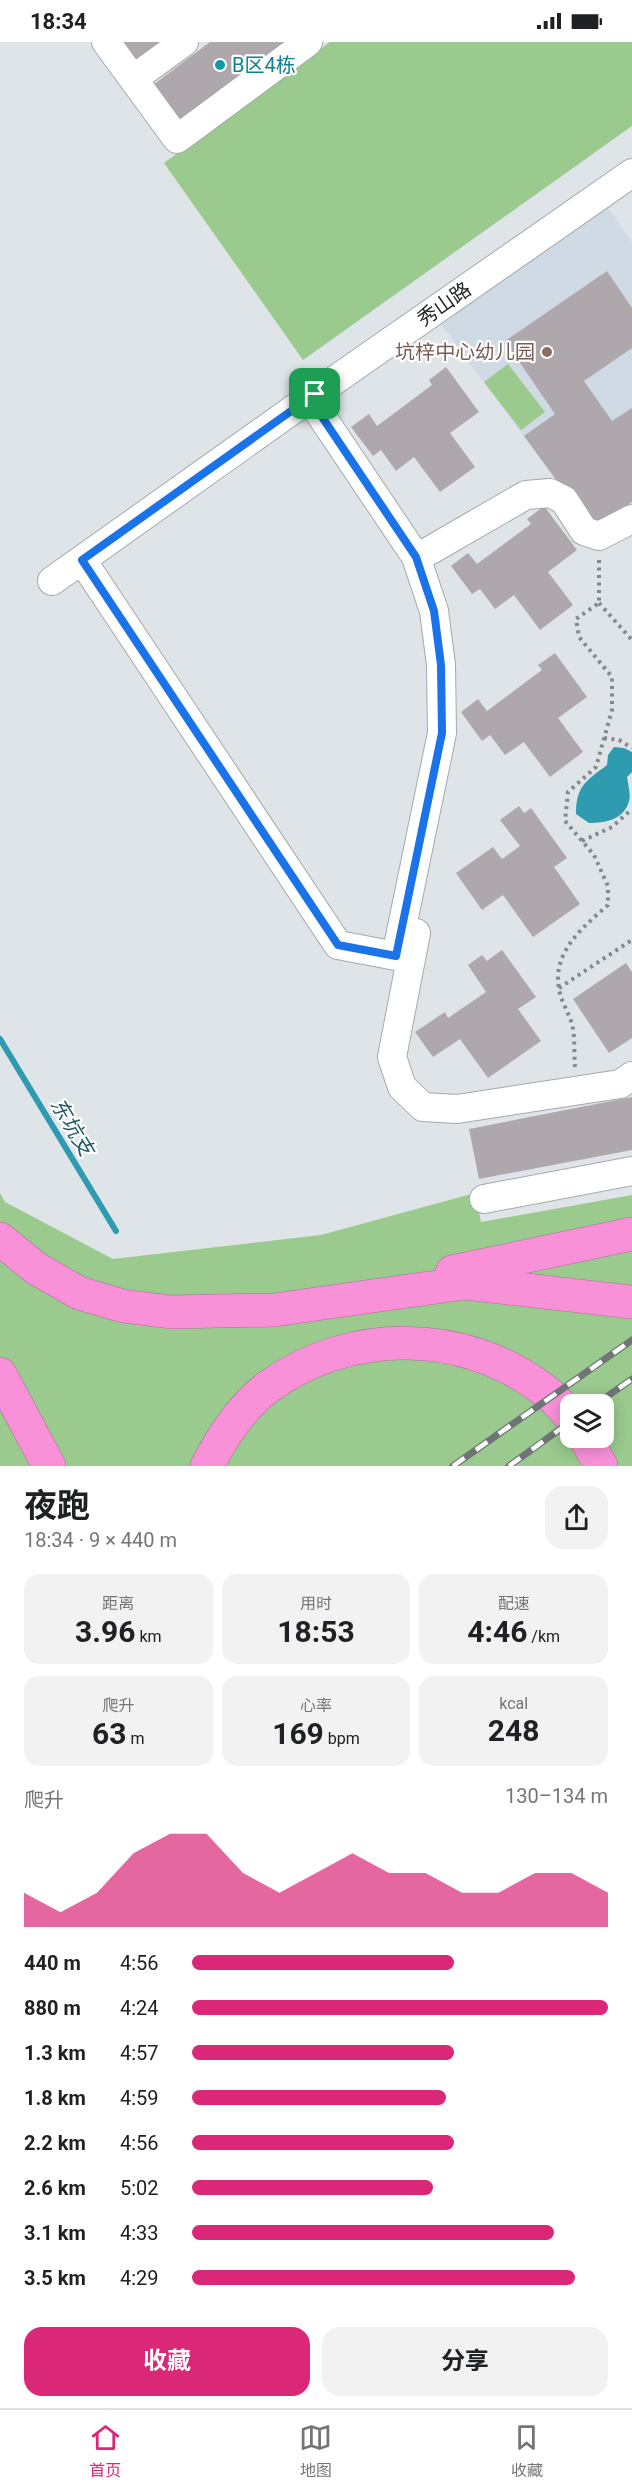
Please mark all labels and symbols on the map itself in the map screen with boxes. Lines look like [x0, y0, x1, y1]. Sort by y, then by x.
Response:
place label: B区4栋 [232, 53, 296, 77]
marker: B区4栋 [213, 58, 227, 72]
street label: 秀山路 [413, 277, 475, 331]
place label: 坑梓中心幼儿园 [395, 340, 535, 364]
marker: 坑梓中心幼儿园 [540, 345, 554, 359]
pin [289, 368, 340, 419]
water label: 东坑支 [45, 1094, 100, 1162]

